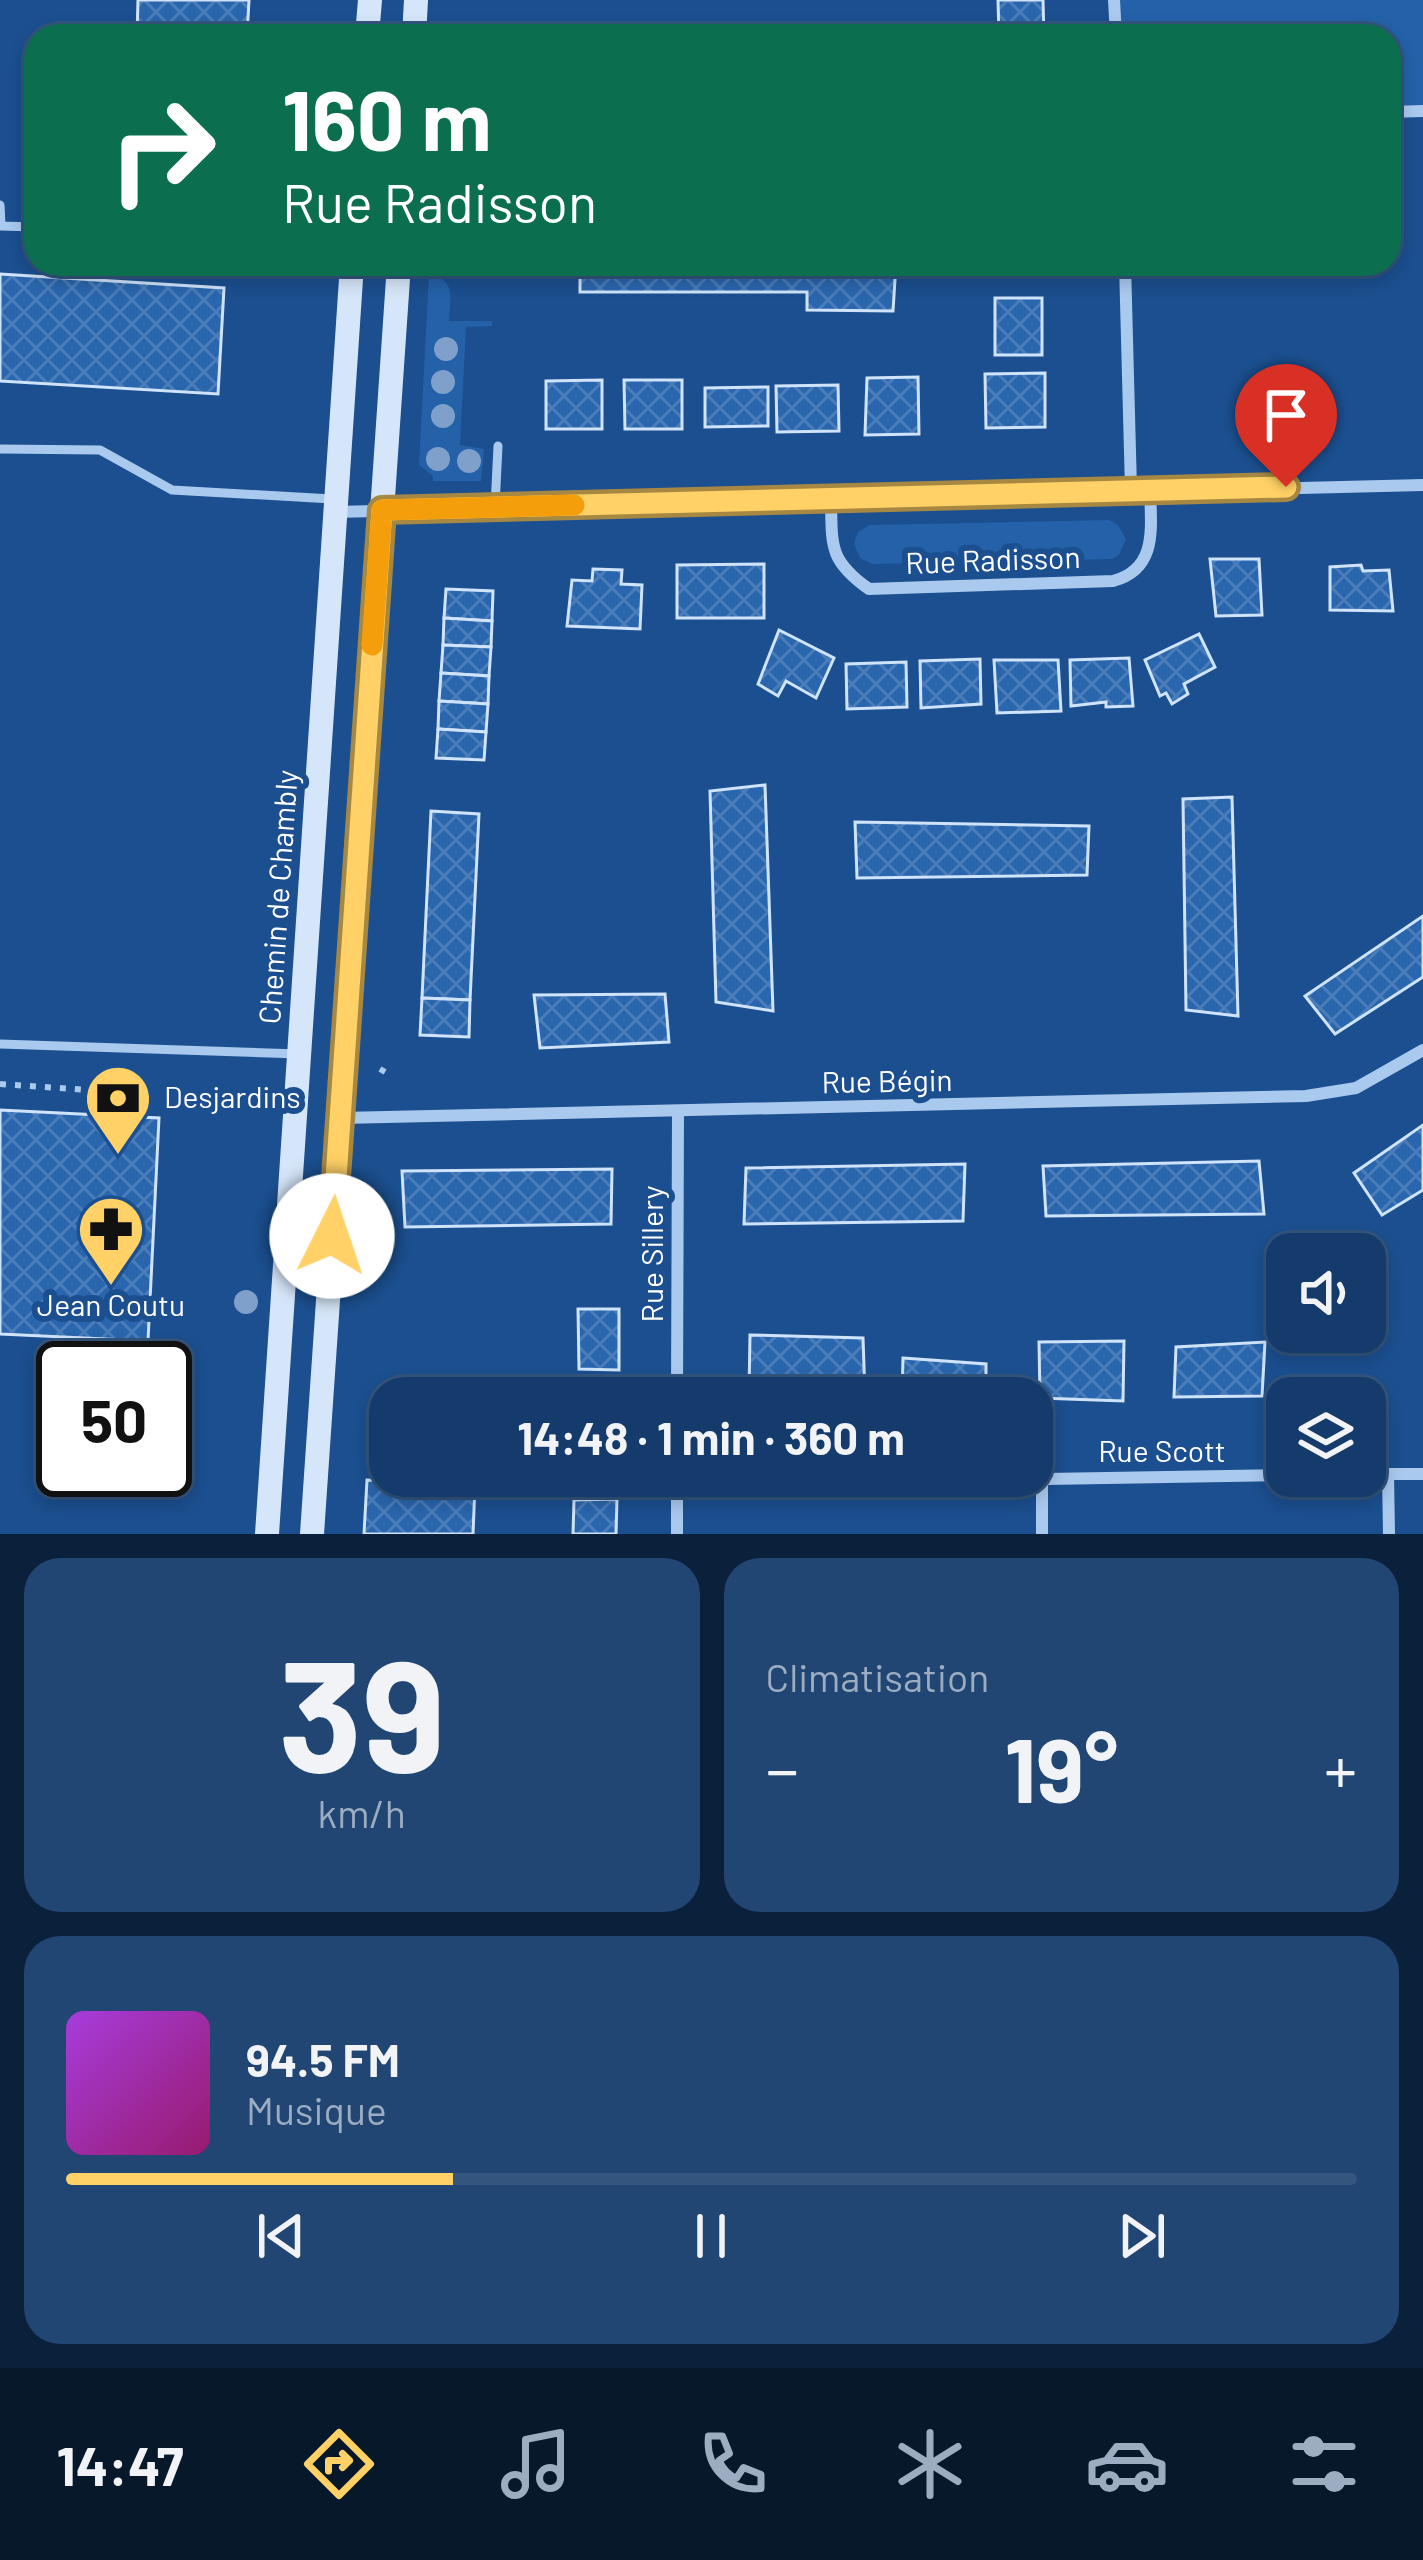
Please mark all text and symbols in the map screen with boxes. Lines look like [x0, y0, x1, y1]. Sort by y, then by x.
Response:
text: 160 m [282, 67, 492, 168]
icon: right [84, 72, 240, 228]
text: Rue Radisson [282, 169, 597, 234]
pin [1235, 364, 1337, 487]
icon: arrive [1253, 382, 1319, 448]
street label: Rue Radisson [905, 538, 1081, 580]
street label: Chemin de Chambly [250, 768, 304, 1025]
street label: Rue Bégin [821, 1061, 953, 1099]
bank icon: Desjardins [83, 1063, 153, 1157]
place label: Desjardins [164, 1078, 301, 1114]
position arrow [269, 1173, 395, 1299]
street label: Rue Sillery [633, 1185, 669, 1322]
pharmacy icon: Jean Coutu [76, 1194, 146, 1288]
map controls [1266, 1233, 1386, 1497]
button: sound [1266, 1233, 1386, 1353]
place label: Jean Coutu [37, 1286, 185, 1322]
speed limit sign: 50 [36, 1341, 192, 1497]
button: layers [1266, 1377, 1386, 1497]
text: 14:48 · 1 min · 360 m [517, 1410, 905, 1464]
street label: Rue Scott [1098, 1432, 1226, 1468]
text: 39 [278, 1617, 445, 1804]
text: Climatisation [766, 1653, 989, 1700]
text: 19° [1005, 1713, 1118, 1821]
text: − [766, 1728, 799, 1807]
text: + [1324, 1728, 1357, 1807]
text: km/h [318, 1789, 406, 1836]
text: 94.5 FM [246, 2032, 400, 2086]
text: Musique [246, 2086, 387, 2133]
icon: previous [248, 2203, 314, 2269]
icon: pause [678, 2203, 744, 2269]
icon: next [1109, 2203, 1175, 2269]
icon: directions [297, 2422, 381, 2506]
icon: music [494, 2422, 578, 2506]
icon: phone [691, 2422, 775, 2506]
icon: climate [888, 2422, 972, 2506]
icon: car [1085, 2422, 1169, 2506]
icon: filters [1282, 2422, 1366, 2506]
text: 14:47 [57, 2432, 184, 2497]

